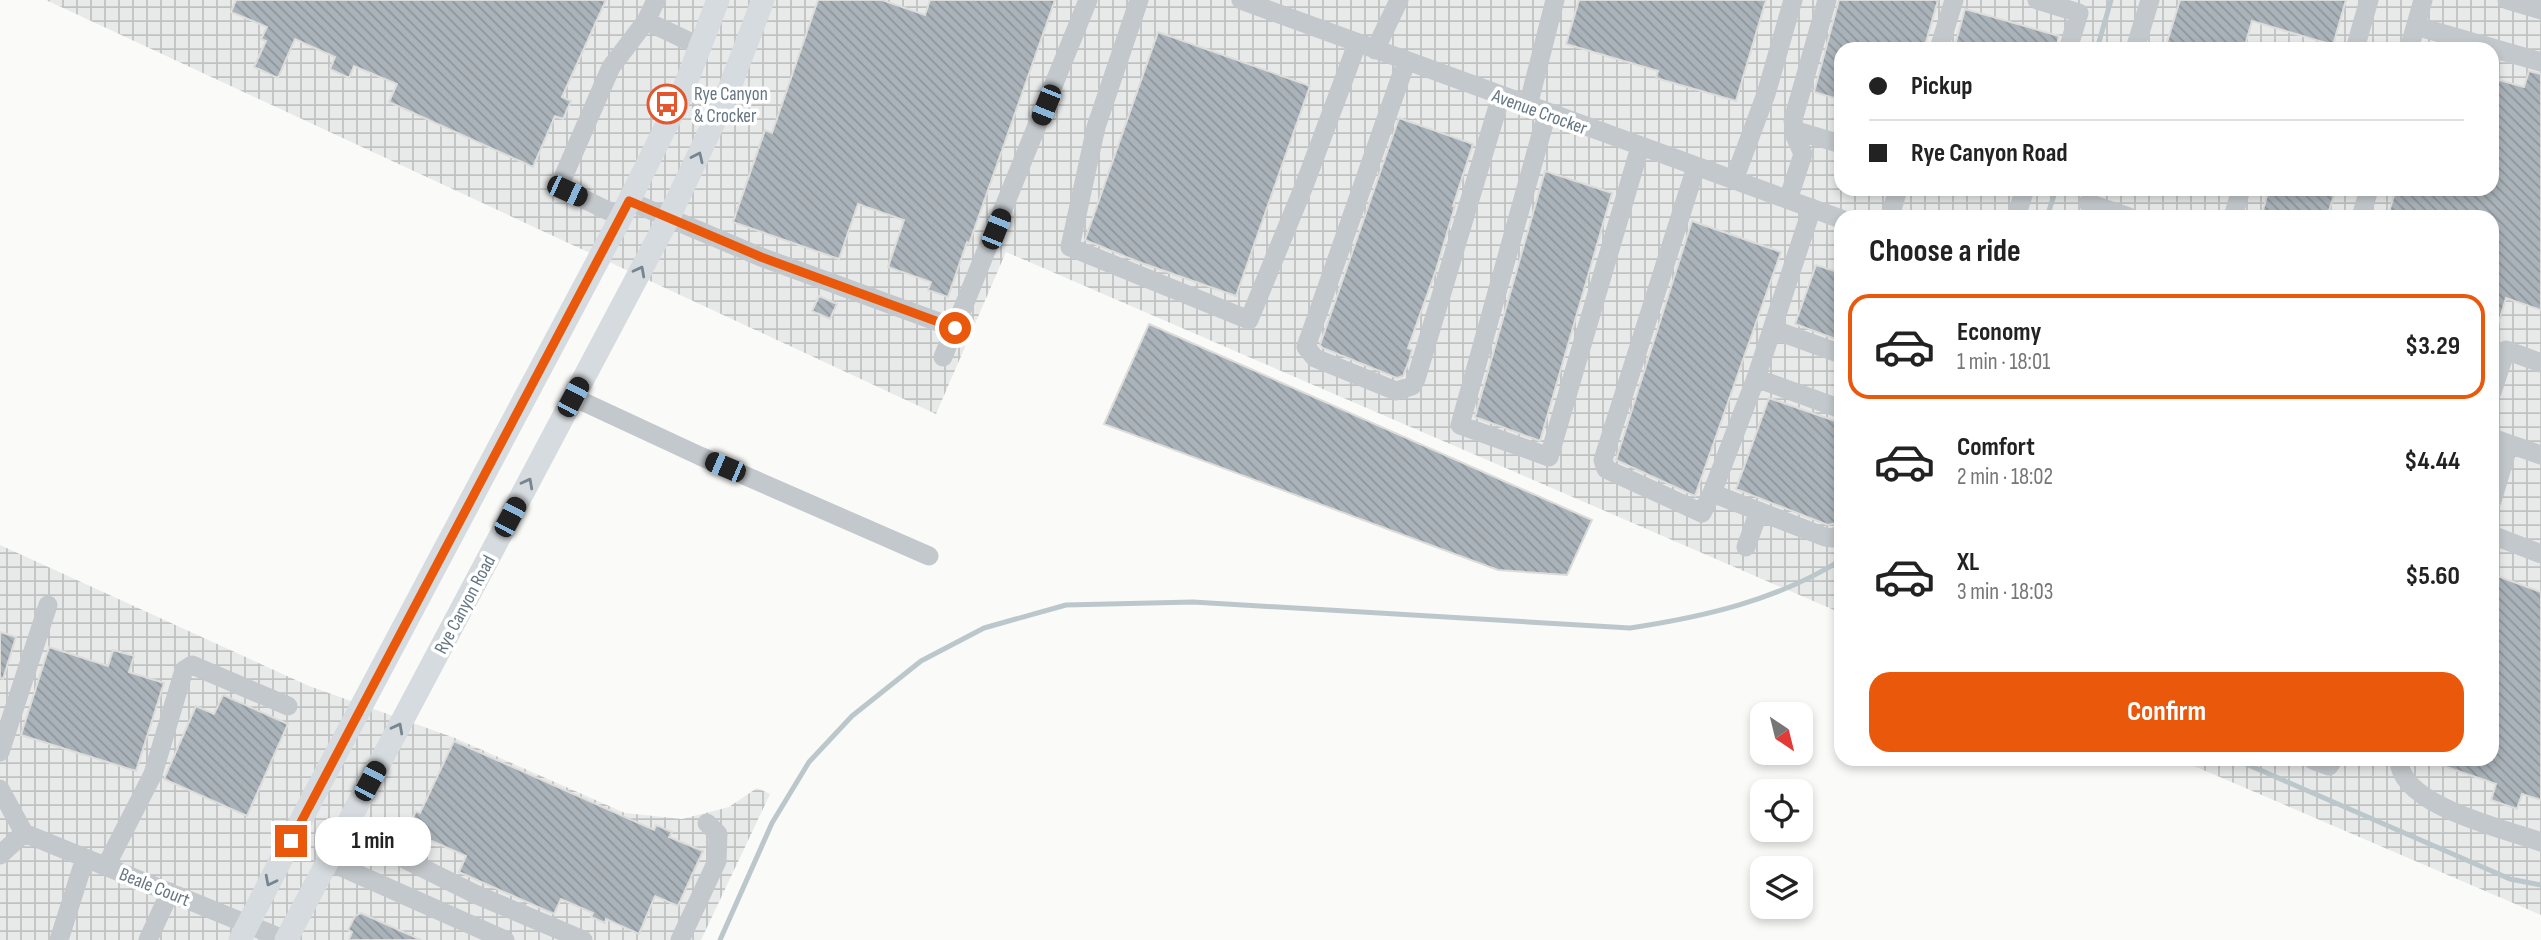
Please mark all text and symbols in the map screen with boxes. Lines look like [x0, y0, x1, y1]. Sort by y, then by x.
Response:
text: Pickup [1911, 71, 1973, 102]
car [1029, 82, 1064, 128]
bus stop icon: Rye Canyon & Crocker [646, 83, 688, 125]
place label: Rye Canyon & Crocker [694, 83, 768, 128]
street label: Avenue Crocker [1488, 84, 1591, 140]
text: Rye Canyon Road [1911, 138, 2068, 169]
one-way arrow [690, 152, 704, 164]
car [544, 173, 591, 209]
car [979, 206, 1014, 252]
text: Choose a ride [1869, 232, 2021, 271]
one-way arrow [632, 266, 646, 278]
route start [939, 312, 971, 344]
icon: car [1873, 315, 1936, 378]
text: Economy [1957, 317, 2041, 348]
text: $3.29 [2405, 331, 2460, 362]
text: 1 min · 18:01 [1957, 348, 2050, 376]
car [554, 374, 593, 420]
icon: car [1873, 430, 1936, 493]
text: Comfort [1957, 432, 2035, 463]
text: $4.44 [2404, 446, 2460, 477]
car [702, 449, 749, 485]
text: 2 min · 18:02 [1957, 463, 2053, 491]
one-way arrow [519, 478, 533, 491]
car [491, 494, 530, 540]
icon: car [1873, 545, 1936, 608]
text: XL [1957, 547, 1979, 578]
street label: Rye Canyon Road [430, 551, 501, 658]
text: $5.60 [2405, 561, 2460, 592]
text: 3 min · 18:03 [1957, 578, 2053, 606]
button: Confirm [1869, 672, 2464, 752]
north arrow [1750, 702, 1813, 765]
map controls [1750, 702, 1813, 919]
one-way arrow [390, 723, 403, 735]
car [351, 758, 390, 804]
button: locate [1750, 779, 1813, 842]
callout: 1 min [316, 816, 431, 866]
route end [275, 825, 307, 857]
text: 1 min [352, 827, 394, 855]
button: layers [1750, 856, 1813, 919]
street label: Beale Court [116, 863, 193, 912]
one-way arrow [265, 874, 279, 886]

